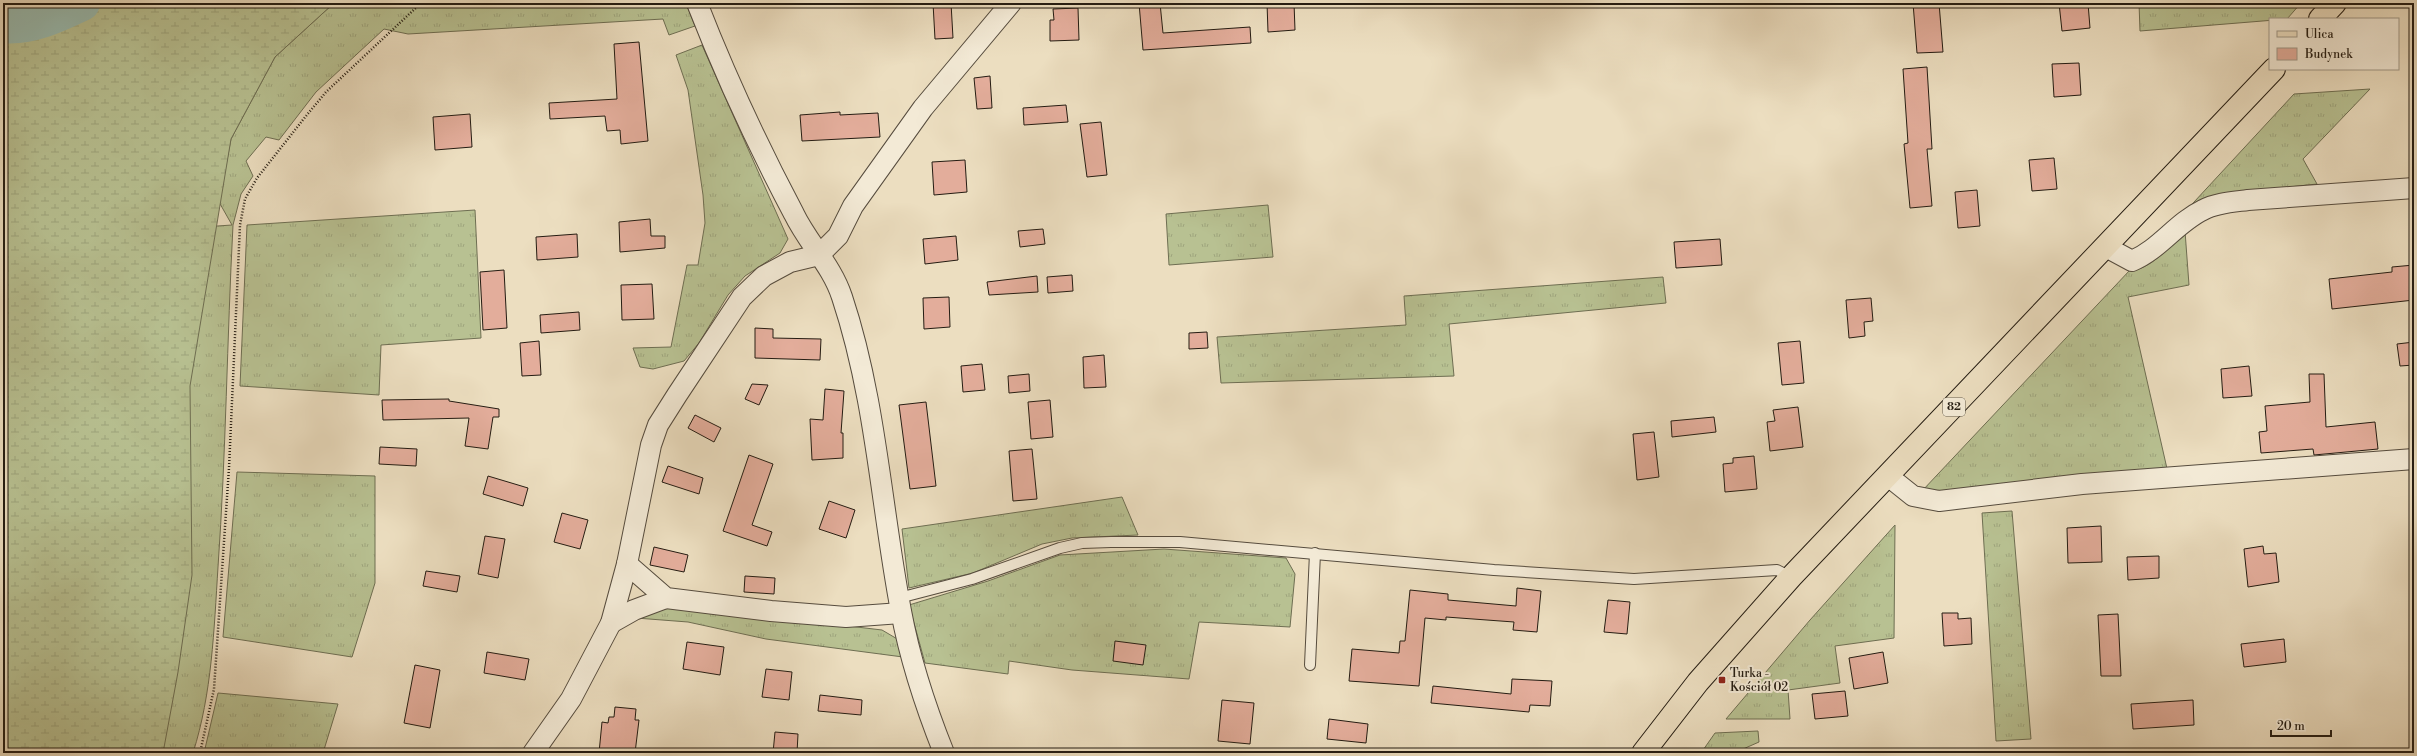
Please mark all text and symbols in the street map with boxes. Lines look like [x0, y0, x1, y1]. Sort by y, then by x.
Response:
legend [2269, 18, 2399, 70]
text: Ulica [2305, 27, 2334, 42]
text: Budynek [2304, 47, 2353, 62]
road number: 82 [1943, 398, 1965, 416]
place label: Turka - Kościół 02 [1730, 666, 1788, 695]
marker: Turka - Kościół 02 [1717, 675, 1727, 685]
scale bar [2271, 712, 2331, 738]
text: 20 m [2277, 719, 2305, 734]

